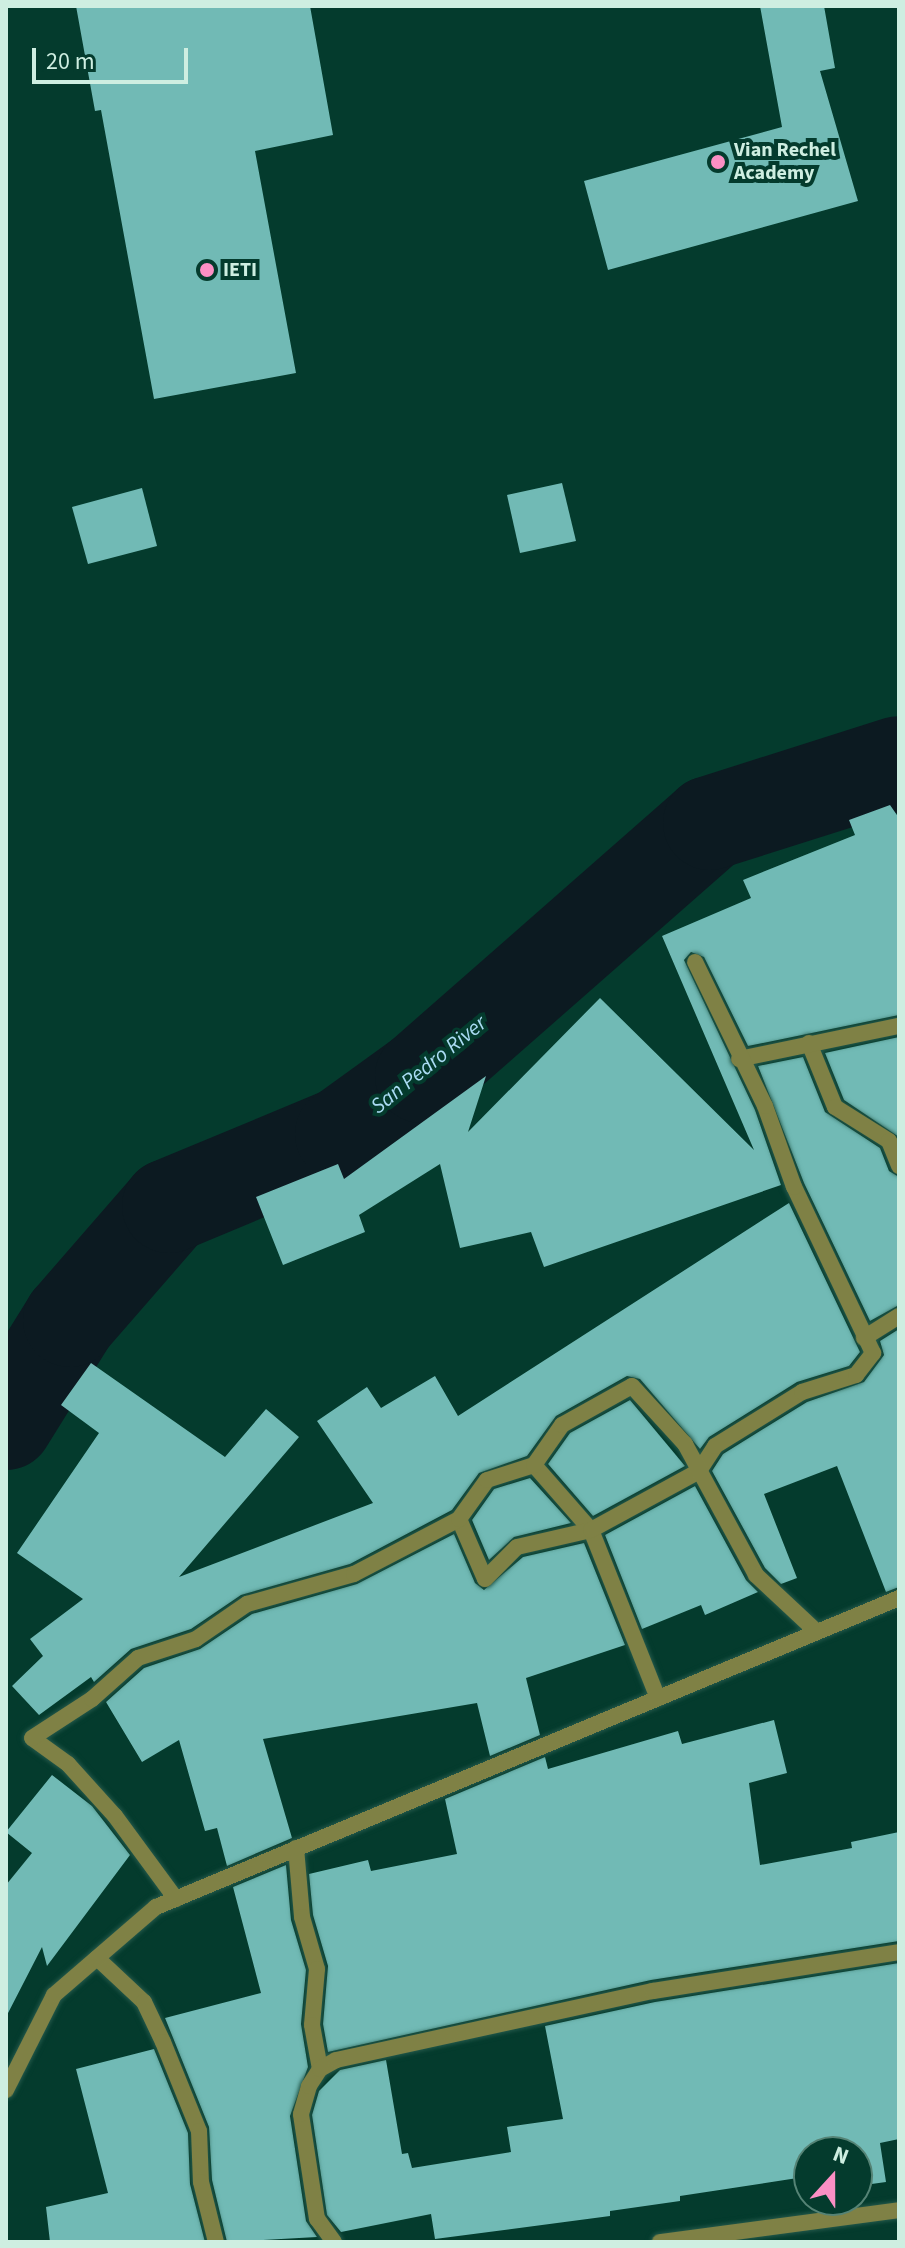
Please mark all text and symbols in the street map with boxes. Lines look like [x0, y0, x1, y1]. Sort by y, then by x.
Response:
scale bar [36, 32, 192, 82]
text: 20 m [46, 44, 95, 79]
place label: Vian Rechel Academy [734, 138, 836, 185]
marker: Vian Rechel Academy [709, 153, 727, 171]
place label: IETI [223, 258, 257, 282]
marker: IETI [198, 261, 216, 279]
water label: San Pedro River [366, 1010, 492, 1120]
north arrow [793, 2136, 873, 2216]
text: N [828, 2138, 853, 2173]

